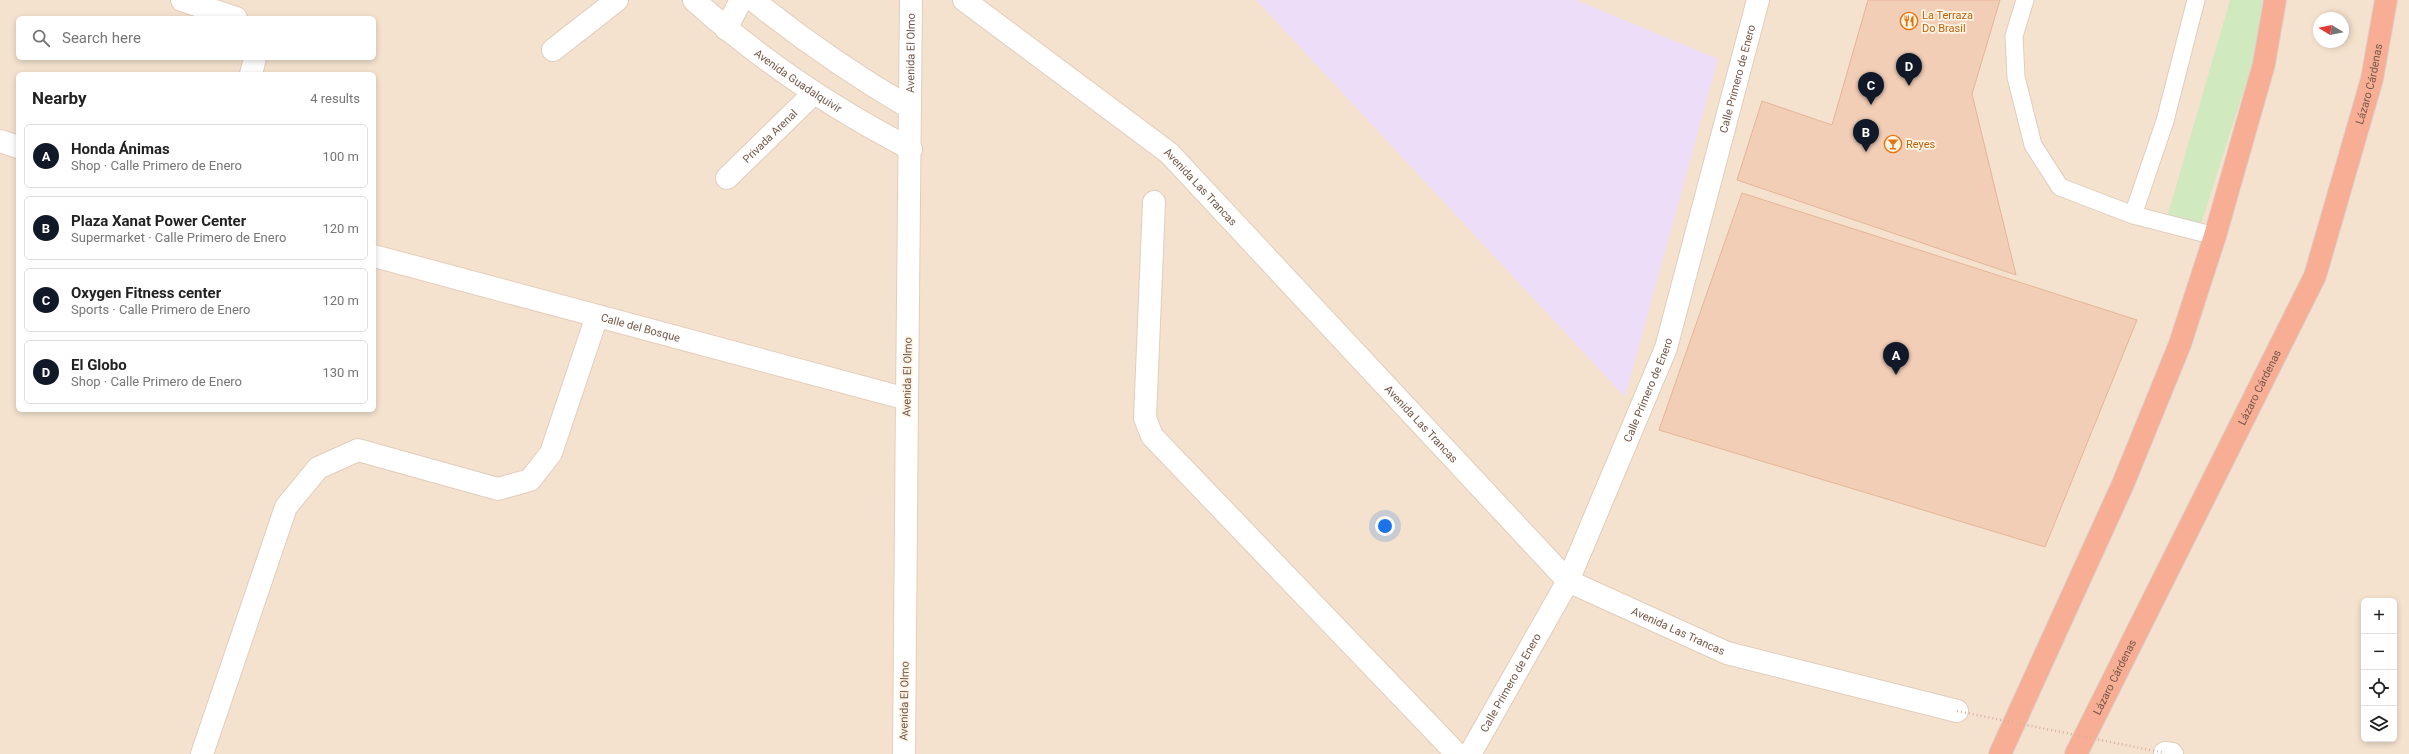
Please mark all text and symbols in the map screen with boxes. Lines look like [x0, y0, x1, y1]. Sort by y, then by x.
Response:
place label: La Terraza Do Brasil [1922, 9, 1973, 35]
restaurant icon: La Terraza Do Brasil [1899, 11, 1919, 31]
north arrow [2313, 12, 2349, 48]
street label: Avenida El Olmo [904, 13, 918, 93]
search box [16, 16, 376, 60]
street label: Calle Primero de Enero [1717, 23, 1758, 135]
icon: search [30, 27, 52, 49]
text: Search here [62, 29, 141, 47]
street label: Lázaro Cárdenas [2353, 42, 2385, 126]
street label: Avenida Guadalquivir [752, 47, 844, 116]
pin: D [1896, 53, 1922, 86]
pin: C [1858, 72, 1884, 105]
text: Nearby [32, 88, 87, 108]
text: 4 results [310, 91, 360, 106]
street label: Privada Arenal [740, 107, 800, 166]
pin: B [1853, 119, 1879, 152]
bar icon: Reyes [1883, 134, 1903, 154]
place label: Reyes [1906, 138, 1936, 151]
text: Honda Ánimas [71, 140, 170, 158]
street label: Avenida Las Trancas [1161, 146, 1240, 229]
text: A [42, 149, 50, 164]
text: 100 m [322, 149, 359, 164]
text: Shop · Calle Primero de Enero [71, 158, 242, 173]
text: Plaza Xanat Power Center [71, 212, 246, 230]
text: B [42, 221, 50, 236]
text: 120 m [322, 221, 359, 236]
text: Supermarket · Calle Primero de Enero [71, 230, 286, 245]
text: Oxygen Fitness center [71, 284, 221, 302]
text: C [42, 293, 50, 308]
text: 120 m [322, 293, 359, 308]
text: Sports · Calle Primero de Enero [71, 302, 251, 317]
street label: Calle del Bosque [599, 311, 682, 345]
street label: Avenida El Olmo [900, 337, 915, 417]
street label: Calle Primero de Enero [1621, 337, 1675, 444]
pin: A [1883, 342, 1909, 375]
street label: Lázaro Cárdenas [2236, 347, 2284, 427]
text: El Globo [71, 356, 127, 374]
text: D [42, 365, 50, 380]
text: 130 m [322, 365, 359, 380]
text: Shop · Calle Primero de Enero [71, 374, 242, 389]
street label: Avenida Las Trancas [1382, 383, 1460, 466]
your location [1375, 516, 1395, 536]
map controls [2361, 598, 2397, 742]
button: + [2361, 598, 2397, 634]
street label: Avenida Las Trancas [1629, 605, 1727, 658]
street label: Calle Primero de Enero [1478, 631, 1544, 735]
button: − [2361, 634, 2397, 670]
street label: Lázaro Cárdenas [2091, 637, 2139, 717]
street label: Avenida El Olmo [897, 661, 912, 741]
button: locate [2361, 670, 2397, 706]
button: layers [2361, 706, 2397, 742]

